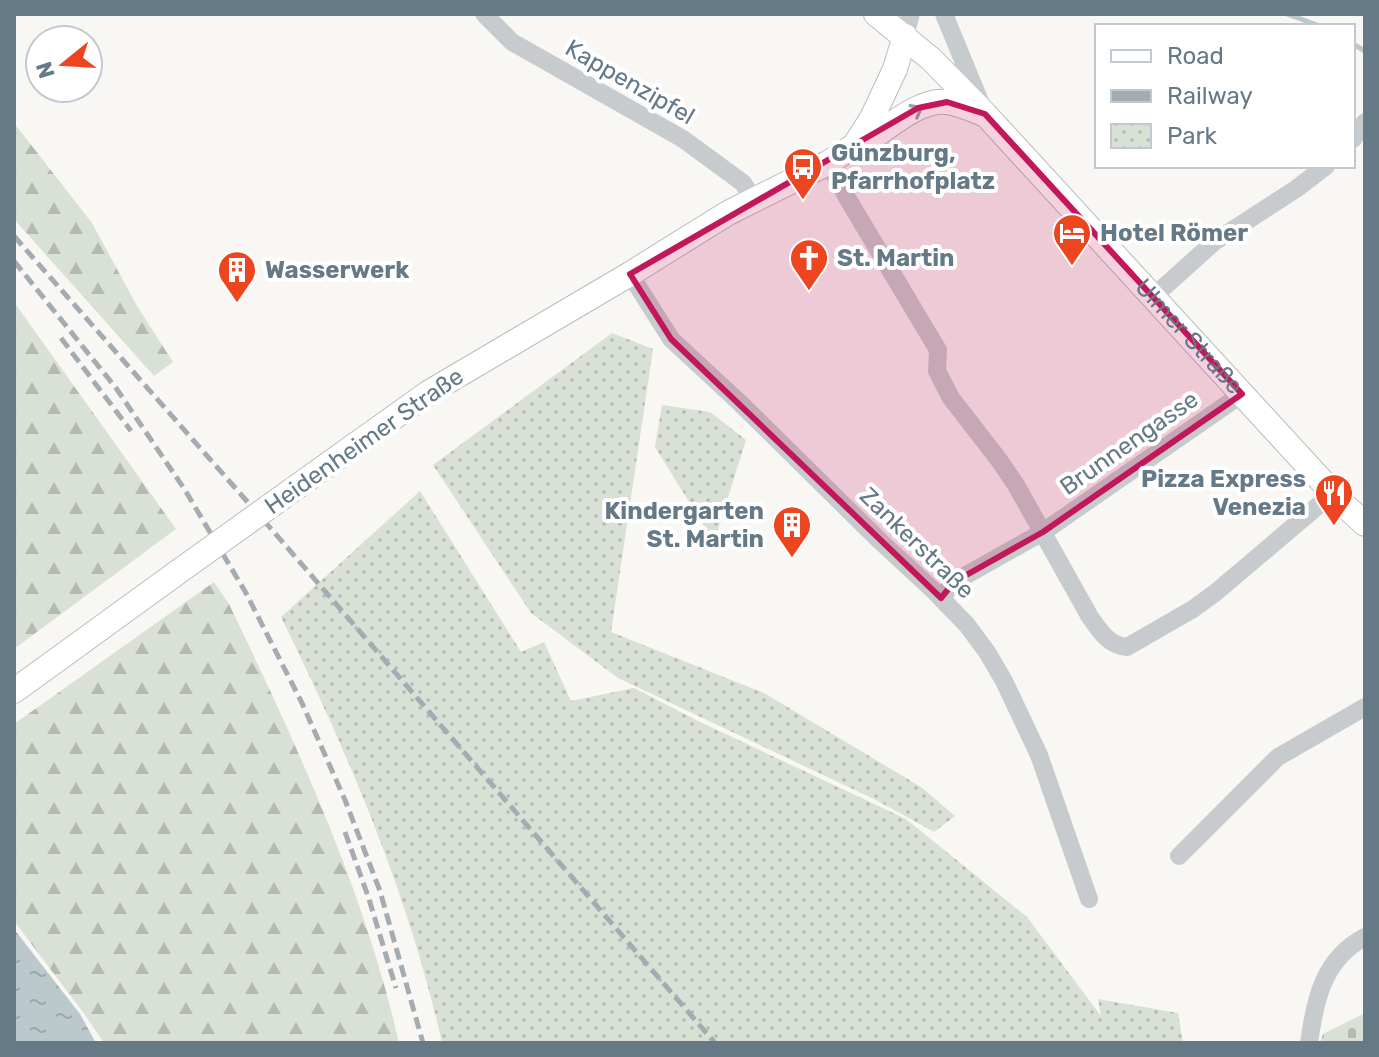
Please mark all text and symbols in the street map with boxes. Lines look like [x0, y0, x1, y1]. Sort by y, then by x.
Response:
north arrow [24, 24, 104, 104]
legend [1095, 24, 1355, 168]
street label: Kappenzipfel [560, 34, 700, 130]
text: Road [1167, 42, 1224, 70]
text: N [30, 58, 61, 82]
text: Railway [1167, 82, 1253, 110]
one-way arrow [909, 104, 923, 119]
text: Park [1167, 122, 1218, 150]
place label: Günzburg, Pfarrhofplatz [831, 139, 995, 195]
bus stop icon: Günzburg, Pfarrhofplatz [782, 146, 824, 201]
hotel icon: Hotel Römer [1051, 212, 1093, 267]
place label: Hotel Römer [1100, 219, 1248, 247]
church icon: St. Martin [788, 237, 830, 292]
place label: St. Martin [837, 244, 954, 272]
building icon: Wasserwerk [216, 249, 258, 304]
place label: Wasserwerk [265, 256, 409, 284]
street label: Ulmer Straße [1129, 273, 1249, 400]
street label: Heidenheimer Straße [259, 362, 469, 520]
street label: Brunnengasse [1055, 385, 1203, 501]
place label: Pizza Express Venezia [1141, 465, 1306, 521]
restaurant icon: Pizza Express Venezia [1313, 472, 1355, 527]
street label: Zankerstraße [854, 482, 980, 604]
place label: Kindergarten St. Martin [604, 497, 764, 553]
building icon: Kindergarten St. Martin [771, 504, 813, 559]

